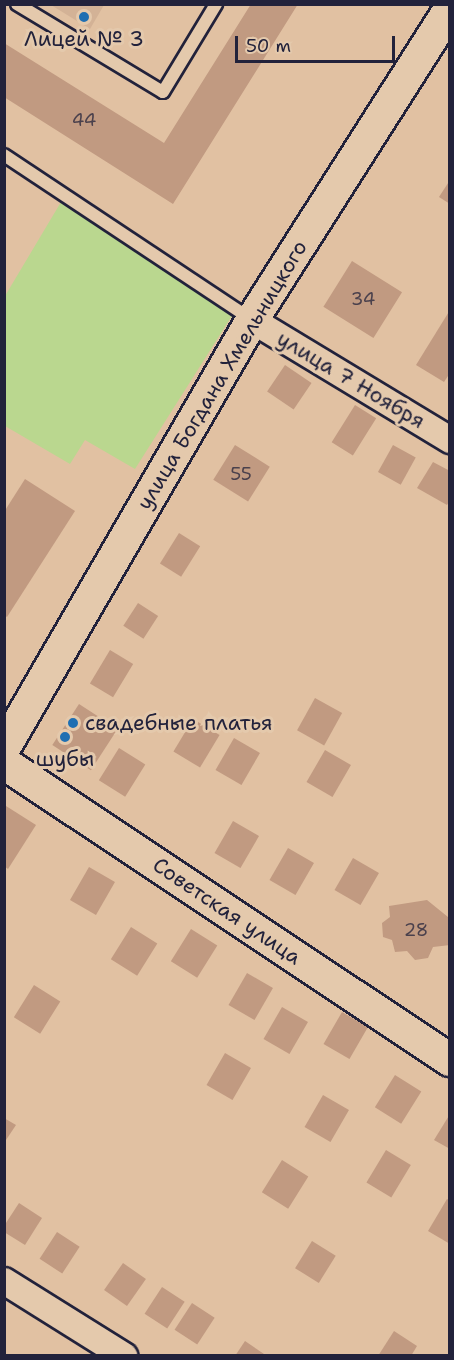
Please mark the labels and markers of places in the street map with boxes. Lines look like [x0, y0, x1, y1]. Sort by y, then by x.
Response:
marker: Лицей № 3 [77, 10, 91, 24]
place label: Лицей № 3 [24, 26, 144, 52]
place label: свадебные платья [85, 710, 273, 736]
marker: свадебные платья [66, 716, 80, 730]
marker: шубы [58, 730, 72, 744]
place label: шубы [36, 746, 94, 772]

